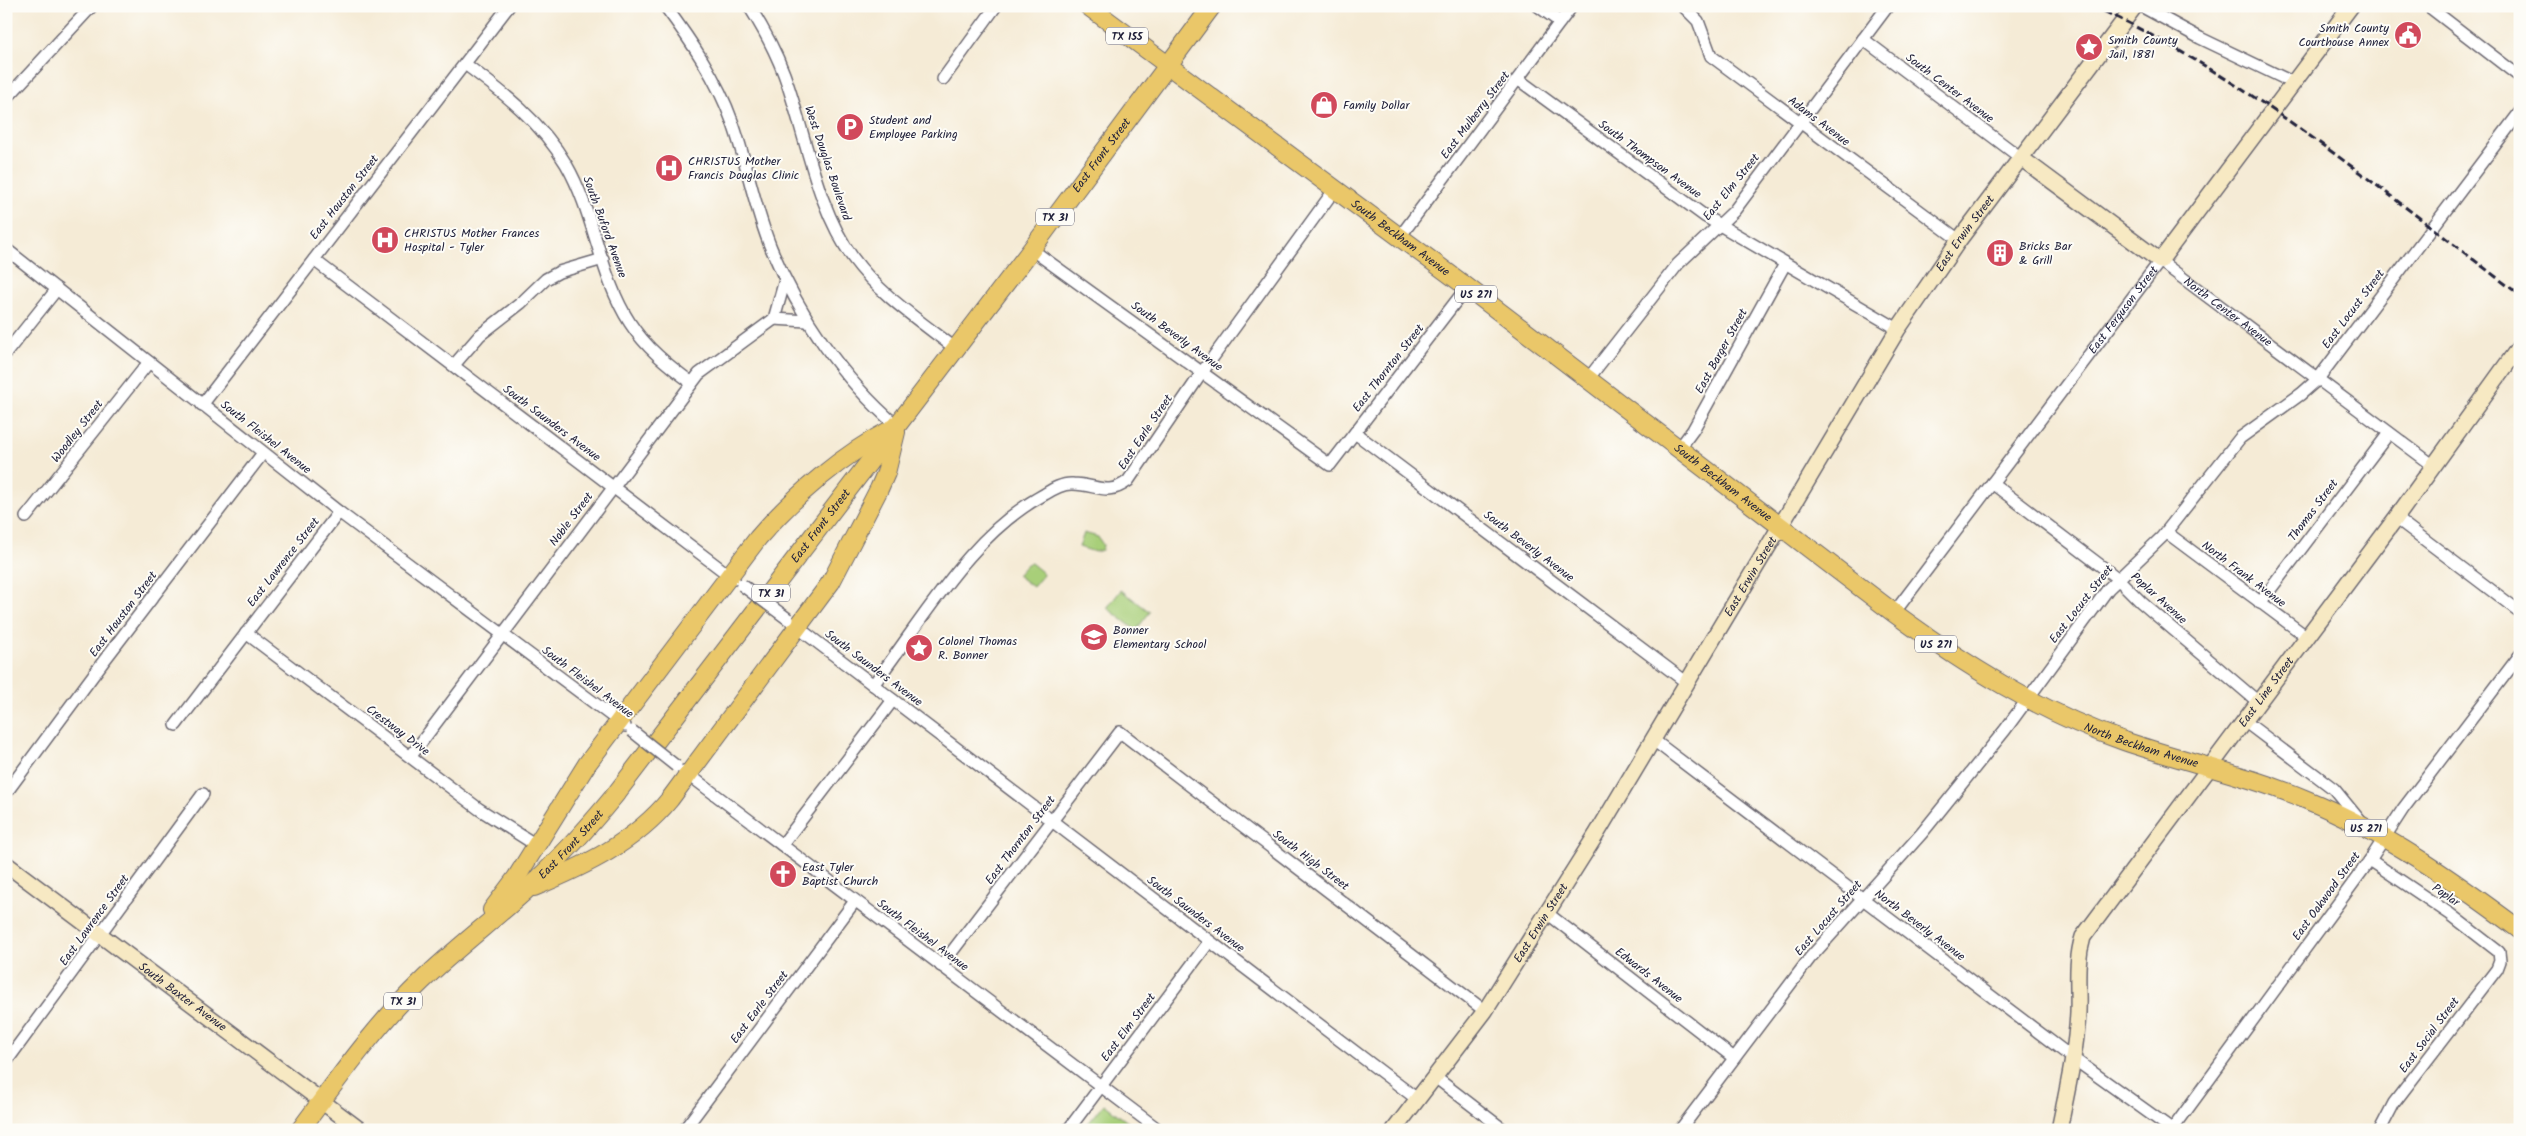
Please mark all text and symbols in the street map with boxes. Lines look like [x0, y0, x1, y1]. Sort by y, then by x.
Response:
place label: Smith County Courthouse Annex [2298, 19, 2390, 52]
public building icon: Smith County Courthouse Annex [2393, 20, 2423, 50]
road number: TX 155 [1106, 28, 1148, 44]
place label: Smith County Jail, 1881 [2108, 31, 2178, 64]
place icon: Smith County Jail, 1881 [2074, 32, 2104, 62]
street label: South Center Avenue [1901, 49, 1998, 128]
street label: East Mulberry Street [1436, 67, 1515, 163]
shop icon: Family Dollar [1309, 90, 1339, 120]
street label: Adams Avenue [1784, 92, 1854, 152]
place label: Family Dollar [1343, 96, 1410, 115]
street label: West Douglas Boulevard [799, 103, 856, 224]
place label: Student and Employee Parking [869, 111, 958, 144]
parking icon: Student and Employee Parking [835, 112, 865, 142]
street label: East Front Street [1067, 114, 1136, 197]
street label: South Thompson Avenue [1594, 115, 1706, 204]
street label: East Elm Street [1698, 149, 1765, 225]
street label: East Houston Street [305, 150, 384, 244]
place label: CHRISTUS Mother Francis Douglas Clinic [688, 152, 799, 185]
hospital icon: CHRISTUS Mother Francis Douglas Clinic [654, 153, 684, 183]
street label: South Buford Avenue [577, 174, 632, 281]
street label: East Erwin Street [1931, 191, 2000, 276]
street label: South Beckham Avenue [1347, 195, 1454, 282]
road number: TX 31 [1036, 208, 1074, 226]
place label: CHRISTUS Mother Frances Hospital - Tyler [404, 224, 539, 257]
hospital icon: CHRISTUS Mother Frances Hospital - Tyler [370, 225, 400, 255]
place label: Bricks Bar & Grill [2019, 237, 2073, 270]
building icon: Bricks Bar & Grill [1985, 238, 2015, 268]
street label: East Ferguson Street [2084, 262, 2163, 358]
street label: East Locust Street [2317, 265, 2390, 353]
street label: North Center Avenue [2179, 273, 2276, 352]
road number: US 271 [1455, 286, 1497, 302]
street label: South Beverly Avenue [1127, 296, 1227, 377]
street label: East Barger Street [1690, 305, 1753, 397]
street label: East Thornton Street [1348, 320, 1429, 417]
street label: South Saunders Avenue [499, 380, 605, 467]
street label: East Earle Street [1113, 390, 1178, 474]
street label: Woodley Street [47, 395, 108, 467]
street label: South Fleishel Avenue [216, 396, 316, 479]
street label: South Beckham Avenue [1670, 439, 1776, 527]
street label: Thomas Street [2284, 475, 2343, 545]
street label: East Front Street [786, 485, 856, 567]
street label: Noble Street [545, 488, 598, 550]
street label: South Beverly Avenue [1479, 506, 1579, 587]
street label: East Lawrence Street [242, 513, 325, 611]
street label: East Erwin Street [1719, 532, 1782, 621]
street label: North Frank Avenue [2197, 536, 2290, 613]
street label: East Locust Street [2045, 561, 2118, 648]
street label: East Houston Street [85, 567, 162, 661]
street label: Poplar Avenue [2126, 568, 2192, 629]
road number: TX 31 [752, 584, 790, 602]
place label: Bonner Elementary School [1113, 621, 1206, 654]
school or university icon: Bonner Elementary School [1079, 622, 1109, 652]
street label: South Saunders Avenue [821, 625, 927, 712]
place label: Colonel Thomas R. Bonner [938, 632, 1017, 665]
place icon: Colonel Thomas R. Bonner [904, 633, 934, 663]
road number: US 271 [1915, 636, 1957, 652]
street label: South Fleishel Avenue [538, 641, 638, 724]
street label: East Line Street [2234, 653, 2299, 731]
street label: Crestway Drive [362, 700, 434, 761]
street label: North Beckham Avenue [2081, 718, 2201, 773]
street label: East Thornton Street [980, 791, 1061, 889]
street label: East Front Street [534, 805, 609, 884]
road number: US 271 [2345, 820, 2387, 836]
street label: South High Street [1268, 825, 1353, 896]
street label: East Oakwood Street [2288, 848, 2365, 945]
place label: East Tyler Baptist Church [802, 858, 878, 891]
church icon: East Tyler Baptist Church [768, 859, 798, 889]
street label: East Lawrence Street [55, 870, 134, 970]
street label: South Saunders Avenue [1143, 871, 1249, 958]
street label: East Locust Street [1790, 876, 1867, 961]
street label: East Erwin Street [1509, 879, 1573, 967]
street label: Poplar [2428, 879, 2464, 912]
street label: North Beverly Avenue [1870, 885, 1970, 966]
street label: South Fleishel Avenue [873, 894, 973, 977]
street label: Edwards Avenue [1611, 943, 1687, 1008]
street label: South Baxter Avenue [134, 958, 231, 1037]
street label: East Earle Street [726, 966, 794, 1048]
street label: East Elm Street [1096, 989, 1161, 1066]
road number: TX 31 [384, 992, 422, 1009]
street label: East Social Street [2394, 993, 2465, 1077]

